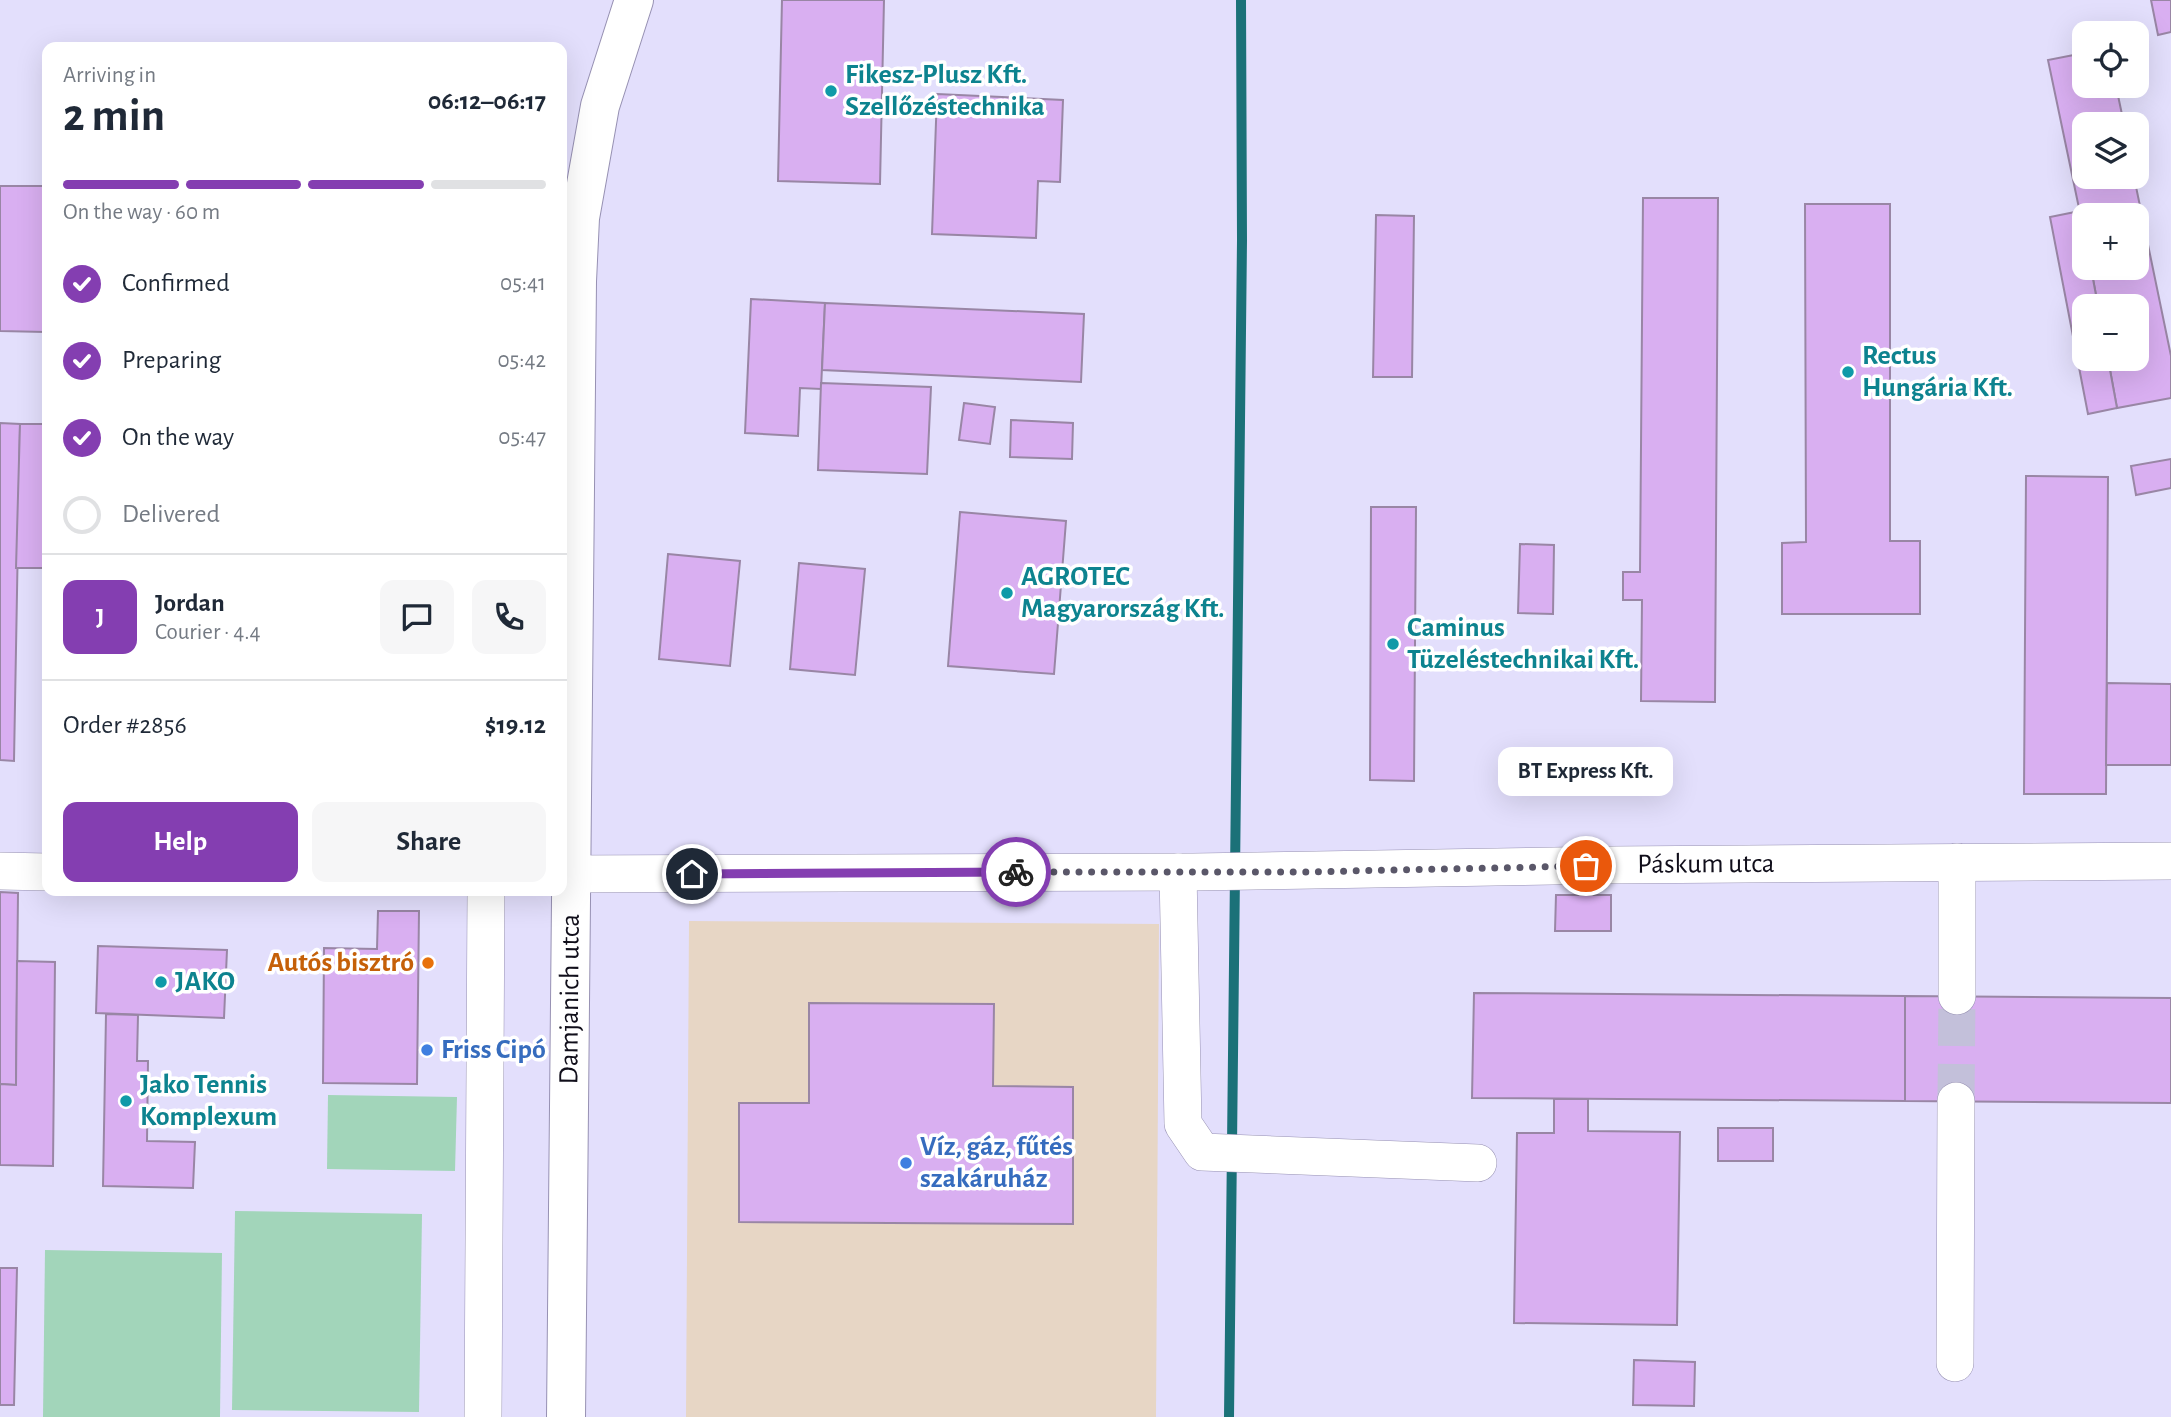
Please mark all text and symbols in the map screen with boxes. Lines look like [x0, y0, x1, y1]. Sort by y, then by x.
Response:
map controls [2072, 21, 2149, 371]
button: locate [2072, 21, 2149, 98]
place label: Fikesz-Plusz Kft. Szellőzéstechnika [845, 61, 1045, 121]
text: Arriving in [63, 64, 156, 87]
marker: Fikesz-Plusz Kft. Szellőzéstechnika [823, 83, 839, 99]
text: 06:12–06:17 [428, 88, 546, 114]
text: 2 min [63, 93, 165, 139]
button: layers [2072, 112, 2149, 189]
text: On the way · 60 m [63, 201, 220, 224]
button: + [2072, 203, 2149, 280]
icon: check [63, 265, 101, 303]
text: Confirmed [122, 270, 230, 296]
text: 05:41 [500, 272, 546, 295]
button: − [2072, 294, 2149, 371]
icon: check [63, 342, 101, 380]
place label: Rectus Hungária Kft. [1862, 342, 2013, 402]
text: Preparing [122, 347, 221, 373]
text: 05:42 [497, 349, 546, 372]
marker: Rectus Hungária Kft. [1840, 364, 1856, 380]
icon: check [63, 419, 101, 457]
text: On the way [122, 424, 234, 450]
text: 05:47 [498, 426, 546, 449]
text: Delivered [122, 501, 220, 527]
place label: AGROTEC Magyarország Kft. [1021, 563, 1225, 623]
button: chat [380, 580, 454, 654]
button: phone [472, 580, 546, 654]
marker: AGROTEC Magyarország Kft. [999, 585, 1015, 601]
text: Jordan [155, 590, 225, 616]
text: J [96, 604, 104, 630]
place label: Caminus Tüzeléstechnikai Kft. [1407, 614, 1639, 674]
text: Courier · 4.4 [155, 621, 261, 644]
marker: Caminus Tüzeléstechnikai Kft. [1385, 636, 1401, 652]
text: Order #2856 [63, 712, 187, 738]
text: $19.12 [485, 712, 546, 738]
callout: BT Express Kft. [1498, 747, 1674, 796]
text: BT Express Kft. [1518, 760, 1653, 783]
button: Help [63, 802, 298, 882]
button: Share [312, 802, 546, 882]
pin [1556, 836, 1616, 896]
courier [981, 837, 1051, 907]
pin [662, 844, 722, 904]
icon: bag [1567, 847, 1605, 885]
street label: Páskum utca [1637, 850, 1775, 879]
icon: bike [997, 853, 1035, 891]
icon: home [673, 855, 711, 893]
street label: Damjanich utca [555, 913, 585, 1085]
place label: Autós bisztró [267, 949, 414, 977]
marker: Autós bisztró [420, 955, 436, 971]
place label: JAKO [175, 968, 235, 996]
marker: JAKO [153, 974, 169, 990]
place label: Friss Cipó [441, 1036, 546, 1064]
marker: Friss Cipó [419, 1042, 435, 1058]
place label: Jako Tennis Komplexum [140, 1071, 277, 1131]
marker: Jako Tennis Komplexum [118, 1093, 134, 1109]
place label: Víz, gáz, fűtés szakáruház [920, 1133, 1073, 1193]
marker: Víz, gáz, fűtés szakáruház [898, 1155, 914, 1171]

